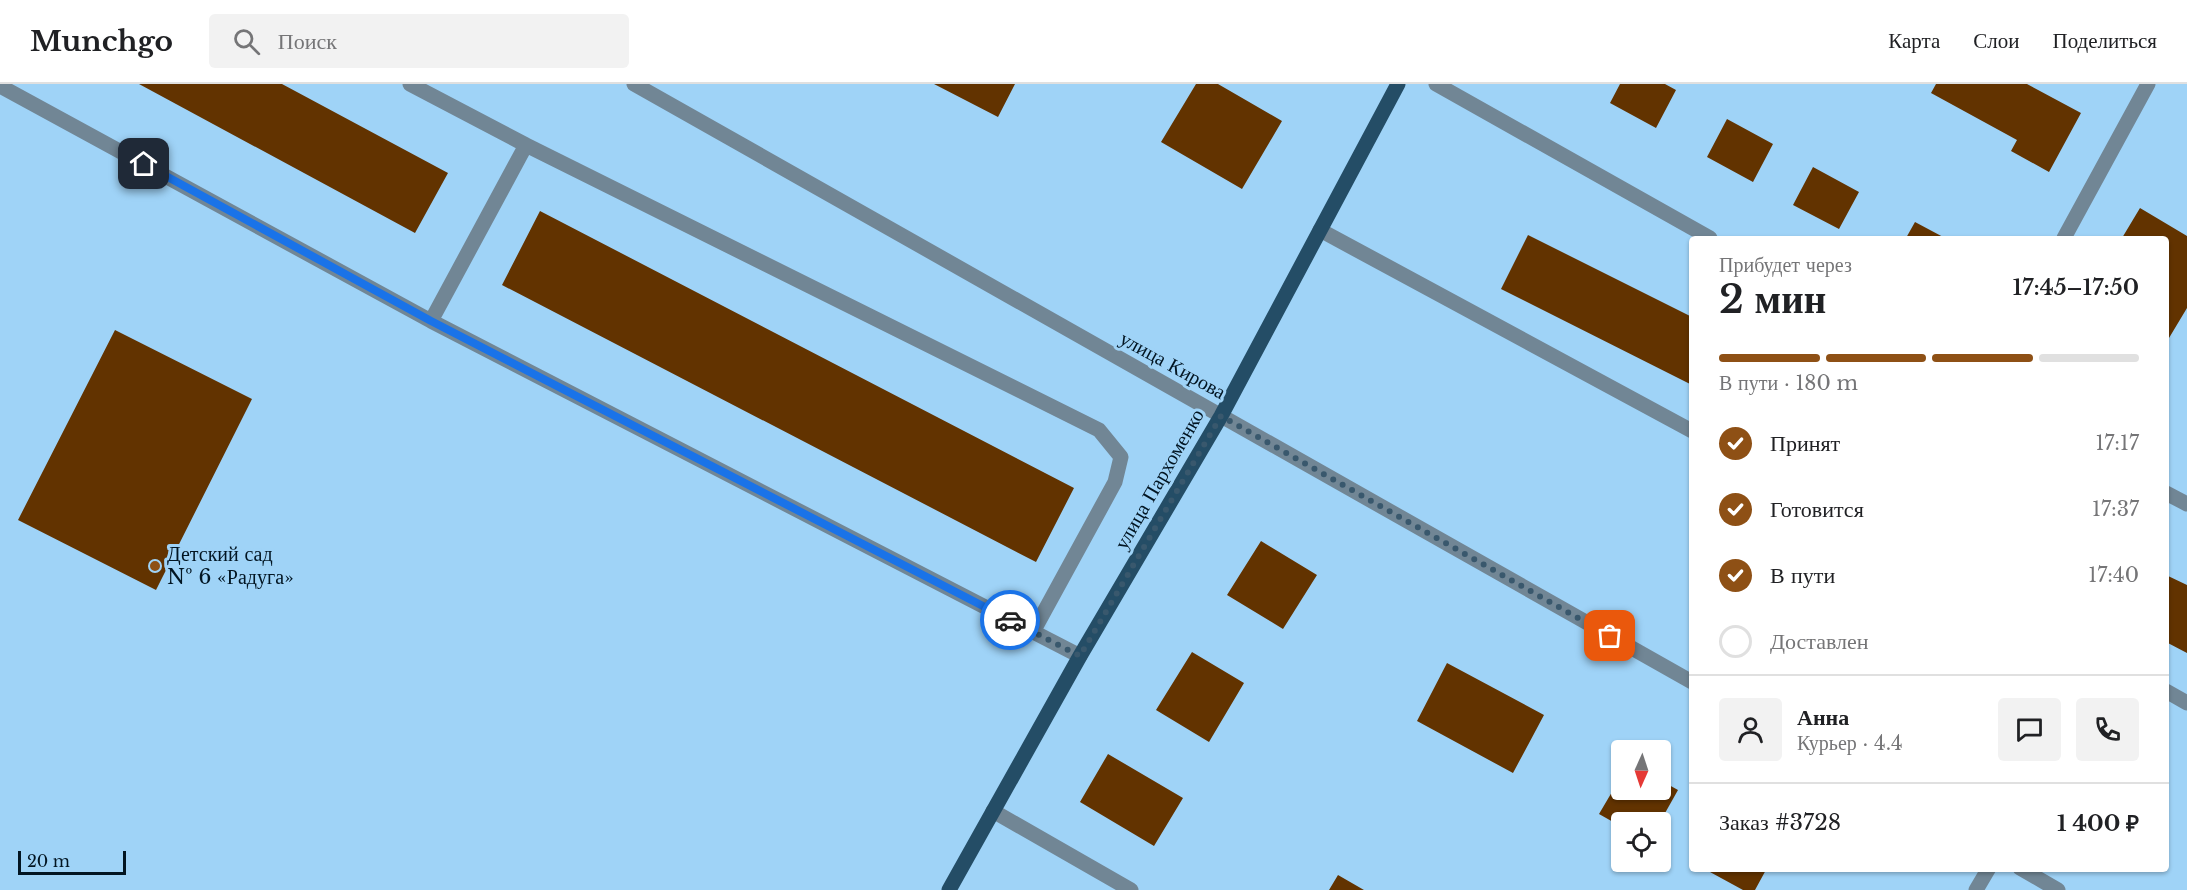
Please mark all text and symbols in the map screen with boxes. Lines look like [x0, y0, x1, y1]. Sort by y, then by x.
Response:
search box [209, 14, 629, 68]
text: Munchgo [30, 24, 173, 59]
icon: search [230, 25, 263, 58]
text: Поиск [278, 28, 337, 55]
text: Карта [1888, 28, 1940, 54]
text: Слои [1973, 28, 2019, 54]
text: Поделиться [2052, 28, 2157, 54]
pin [118, 138, 169, 189]
icon: home [127, 147, 160, 180]
text: Прибудет через [1719, 253, 1852, 277]
text: 17:45–17:50 [2012, 274, 2139, 301]
text: 2 мин [1719, 275, 1826, 324]
street label: улица Кирова [1116, 326, 1230, 404]
text: В пути · 180 m [1719, 371, 1858, 395]
street label: улица Пархоменко [1109, 404, 1209, 554]
icon: check [1719, 427, 1752, 460]
text: Принят [1770, 430, 1840, 457]
text: 17:17 [2095, 431, 2139, 455]
icon: check [1719, 493, 1752, 526]
text: Готовится [1770, 496, 1864, 523]
text: 17:37 [2092, 497, 2139, 521]
place label: Детский сад № 6 «Радуга» [167, 542, 294, 589]
marker: Детский сад № 6 «Радуга» [148, 559, 162, 573]
icon: check [1719, 559, 1752, 592]
text: В пути [1770, 562, 1835, 589]
text: 17:40 [2088, 563, 2139, 587]
courier [980, 590, 1040, 650]
icon: car [994, 604, 1027, 637]
pin [1584, 610, 1635, 661]
icon: bag [1593, 619, 1626, 652]
text: Доставлен [1770, 628, 1869, 655]
button: person [1719, 698, 1782, 761]
button: chat [1998, 698, 2061, 761]
button: phone [2076, 698, 2139, 761]
text: Анна [1797, 704, 1849, 731]
text: Курьер · 4.4 [1797, 731, 1903, 755]
north arrow [1611, 740, 1671, 800]
map controls [1611, 740, 1671, 872]
text: Заказ #3728 [1719, 809, 1841, 836]
text: 1 400 ₽ [2057, 810, 2139, 837]
button: locate [1611, 812, 1671, 872]
scale bar [18, 848, 126, 876]
text: 20 m [27, 851, 70, 871]

